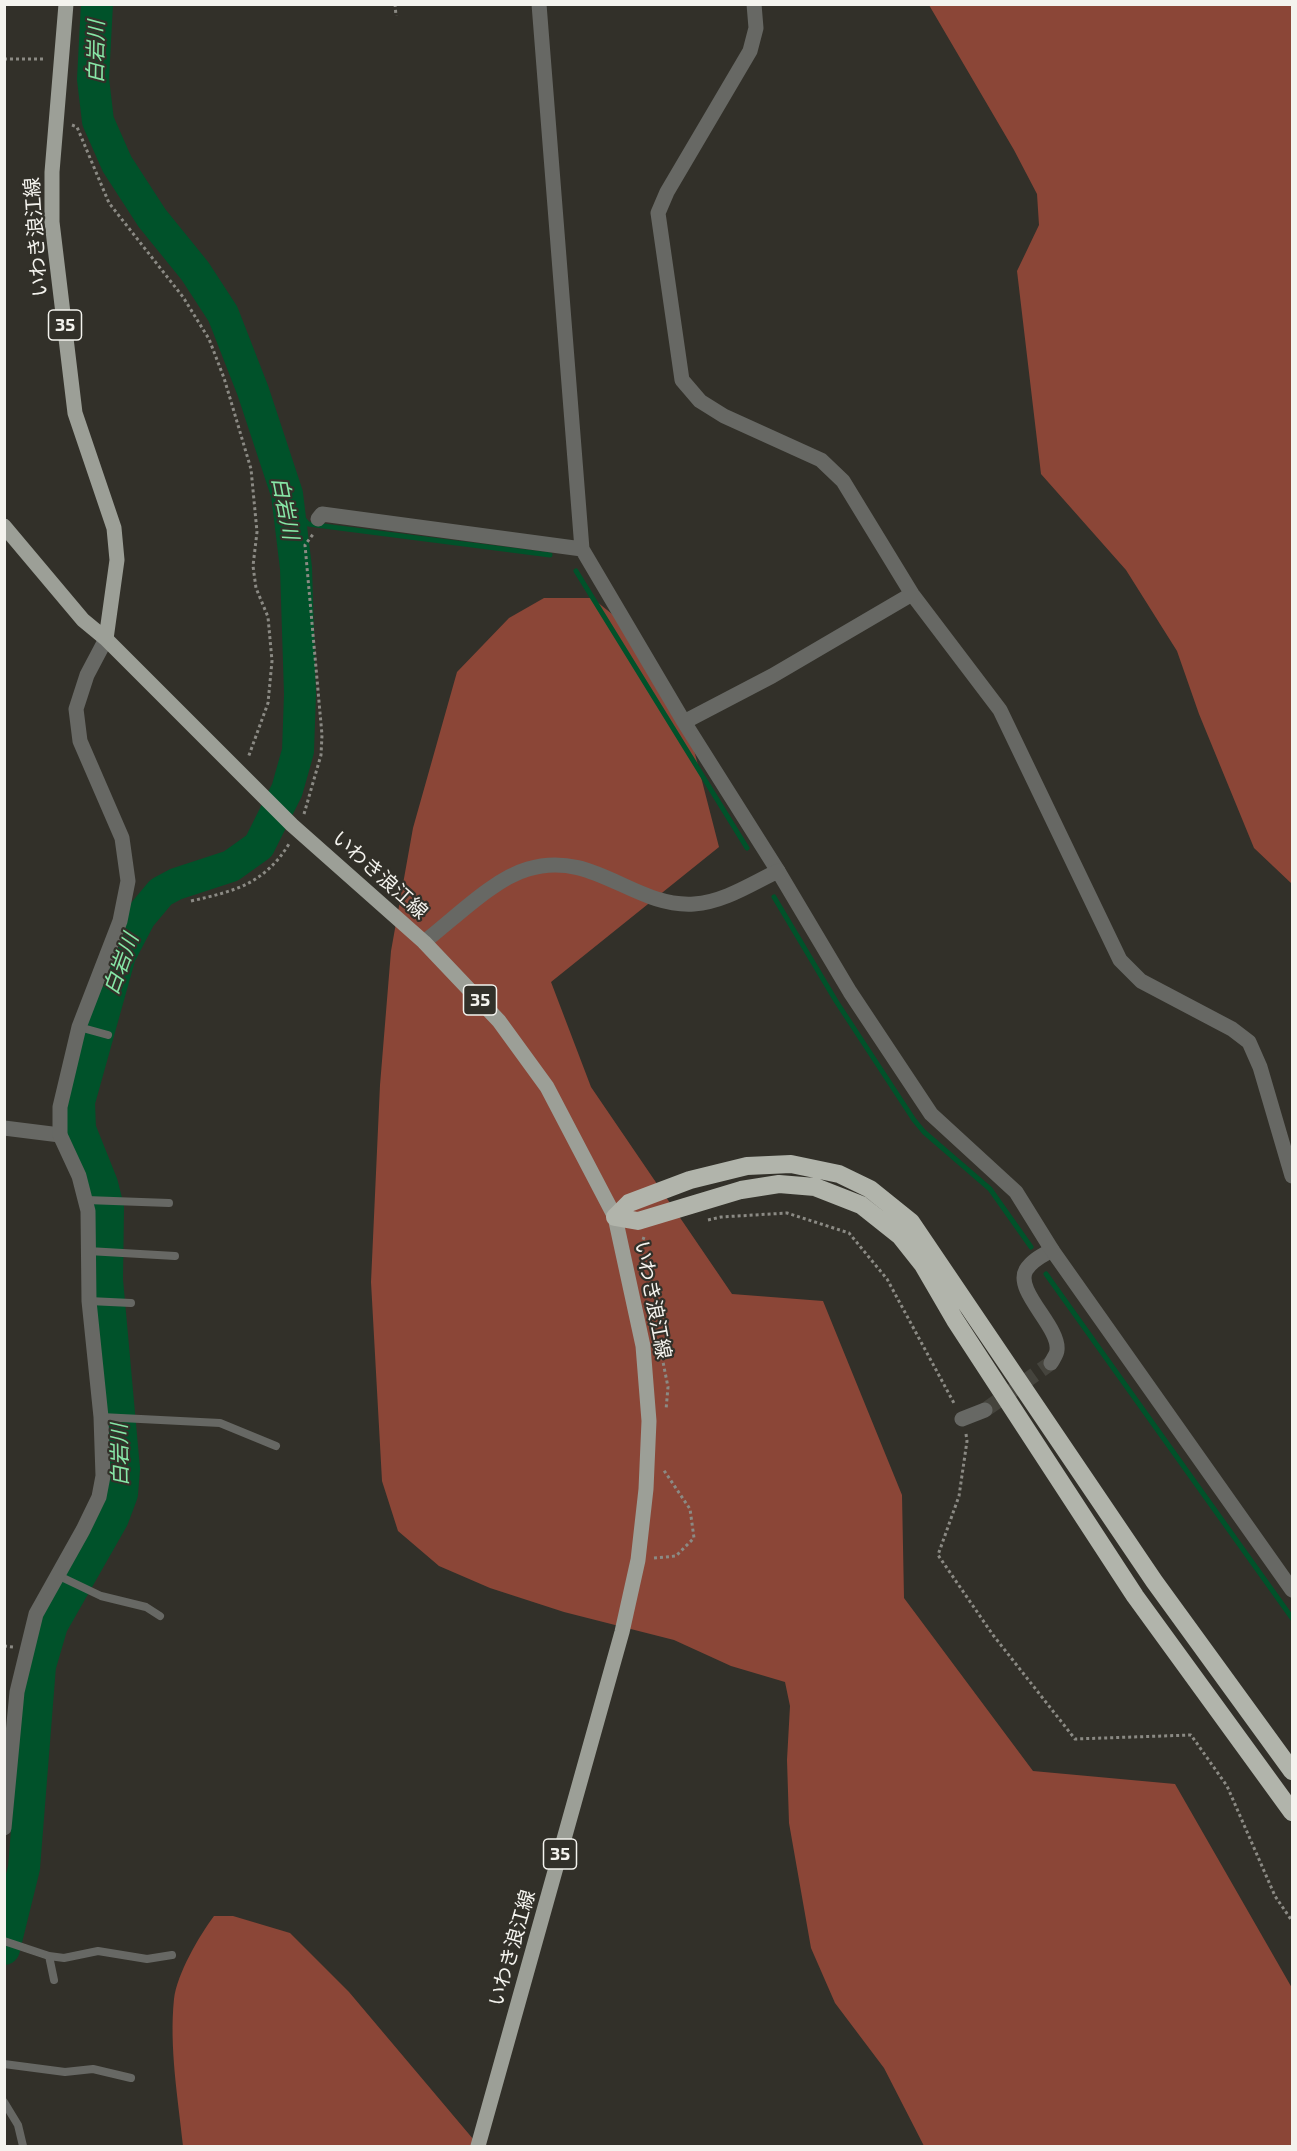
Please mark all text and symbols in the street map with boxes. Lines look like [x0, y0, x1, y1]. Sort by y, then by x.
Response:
water label: 白岩川 [83, 20, 109, 84]
street label: いわき浪江線 [20, 176, 52, 298]
road number: 35 [48, 310, 82, 340]
water label: 白岩川 [267, 475, 303, 541]
street label: いわき浪江線 [327, 826, 433, 924]
water label: 白岩川 [98, 930, 144, 998]
road number: 35 [464, 985, 496, 1015]
street label: いわき浪江線 [630, 1239, 676, 1361]
water label: 白岩川 [107, 1423, 133, 1487]
road number: 35 [544, 1839, 576, 1869]
street label: いわき浪江線 [484, 1887, 540, 2009]

